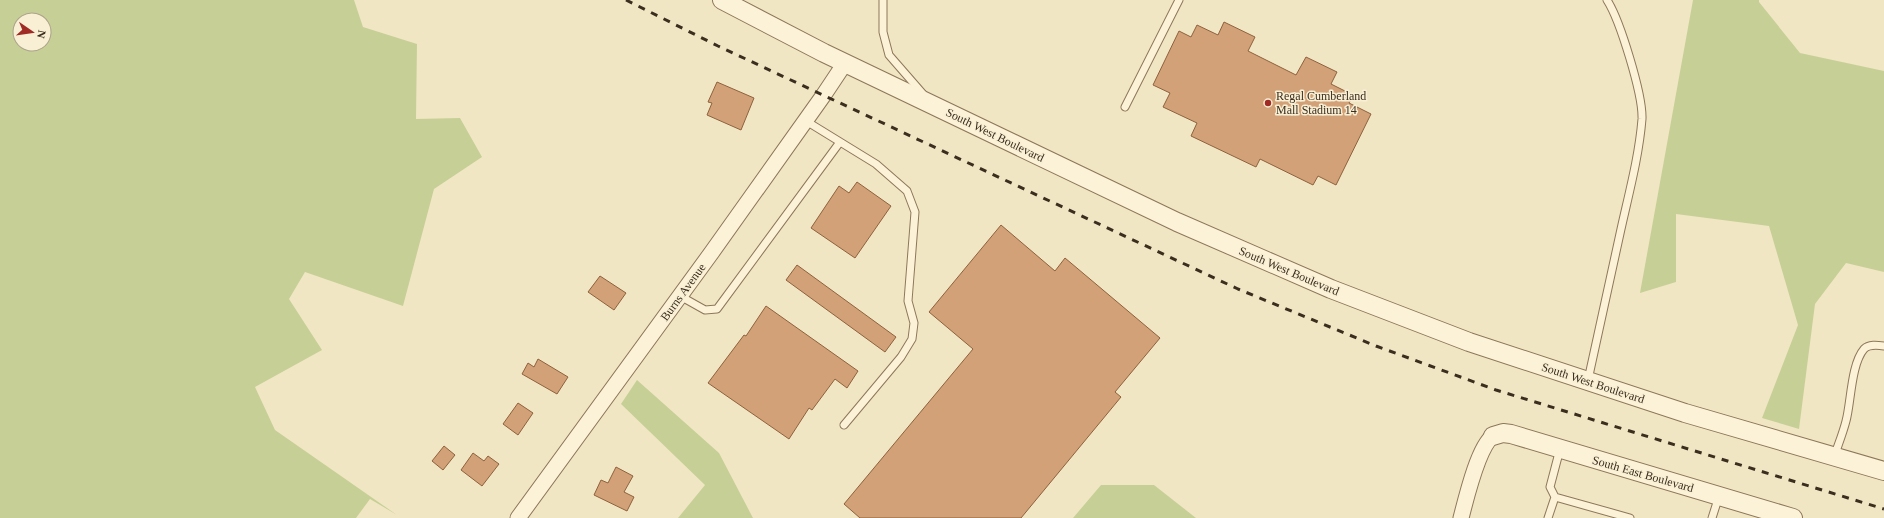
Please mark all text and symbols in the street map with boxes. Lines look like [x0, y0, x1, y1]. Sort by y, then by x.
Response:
north arrow [12, 12, 52, 52]
text: N [35, 29, 48, 40]
place label: Regal Cumberland Mall Stadium 14 [1276, 89, 1366, 117]
marker: Regal Cumberland Mall Stadium 14 [1263, 98, 1273, 108]
street label: South West Boulevard [944, 105, 1046, 165]
street label: South West Boulevard [1237, 244, 1341, 298]
street label: Burns Avenue [658, 261, 708, 323]
street label: South West Boulevard [1540, 360, 1646, 406]
street label: South East Boulevard [1591, 453, 1695, 495]

